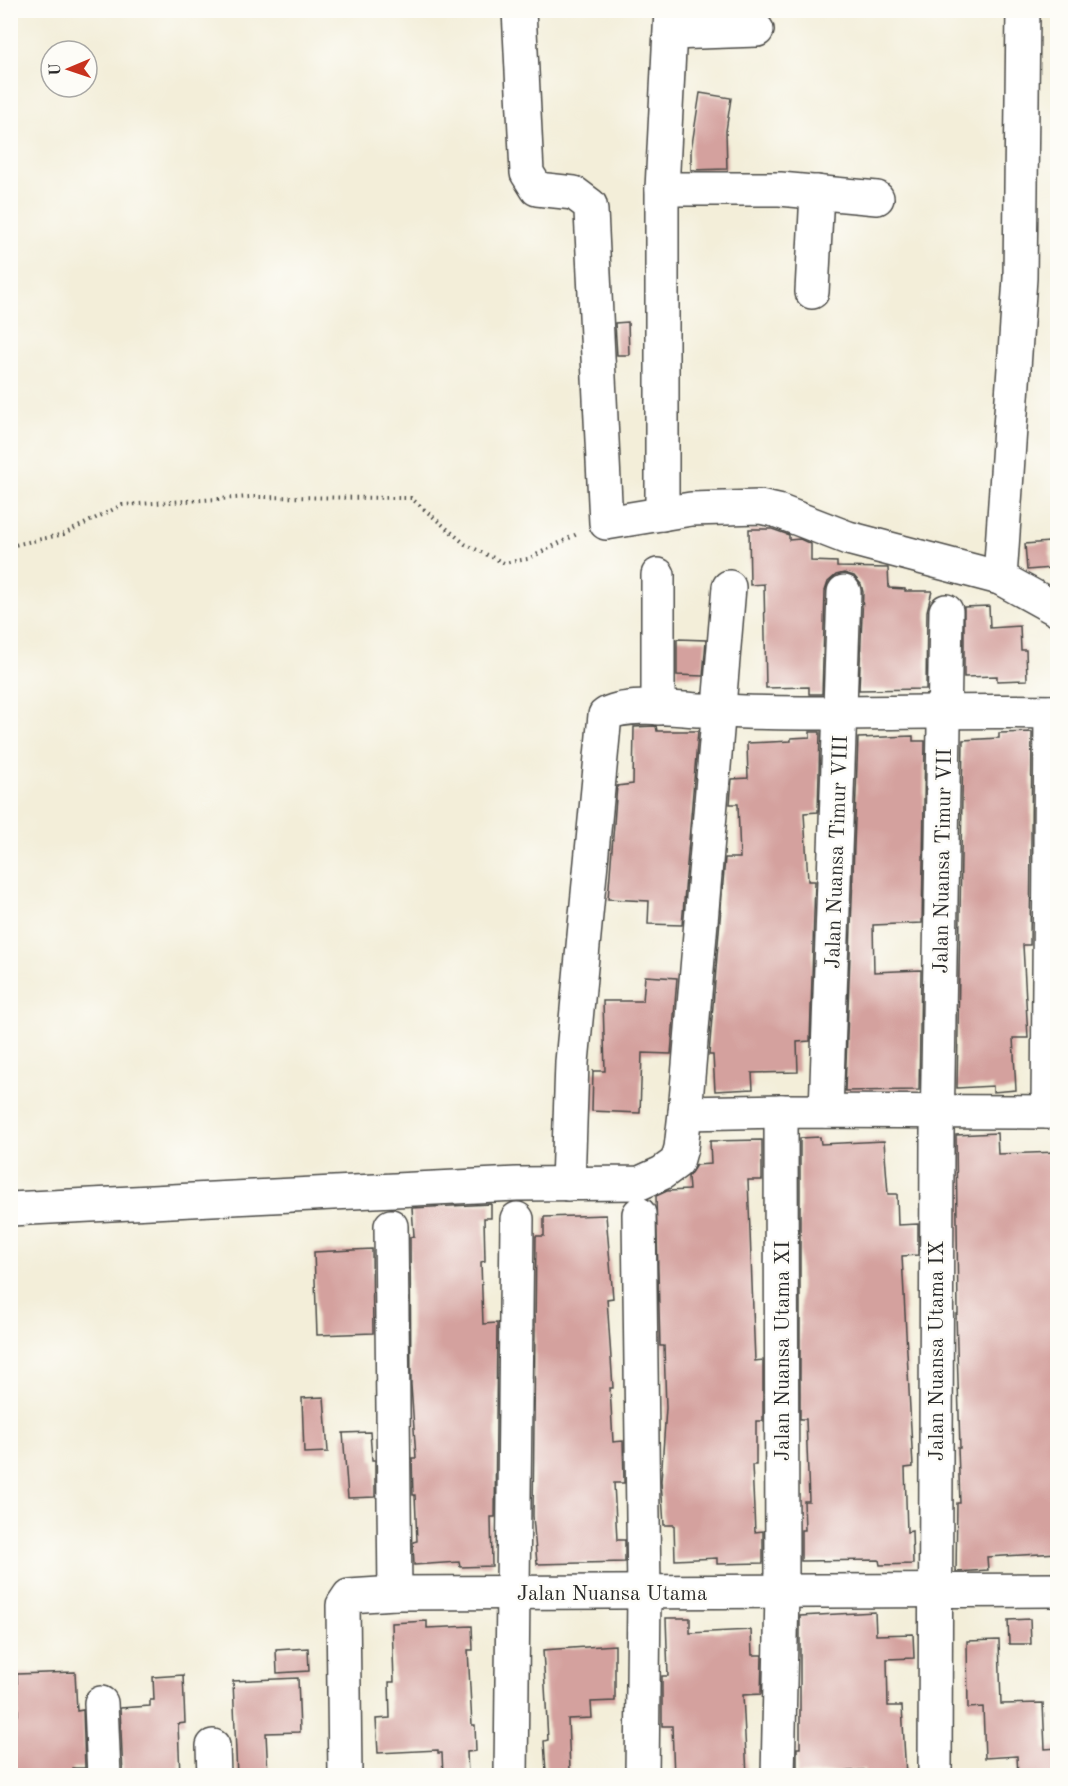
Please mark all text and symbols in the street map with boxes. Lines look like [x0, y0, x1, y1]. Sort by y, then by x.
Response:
north arrow [39, 39, 99, 99]
text: U [48, 63, 64, 76]
street label: Jalan Nuansa Timur VIII [823, 735, 852, 969]
street label: Jalan Nuansa Timur VII [931, 748, 956, 974]
street label: Jalan Nuansa Utama XI [773, 1241, 794, 1461]
street label: Jalan Nuansa Utama IX [927, 1241, 948, 1461]
street label: Jalan Nuansa Utama [517, 1584, 707, 1605]

